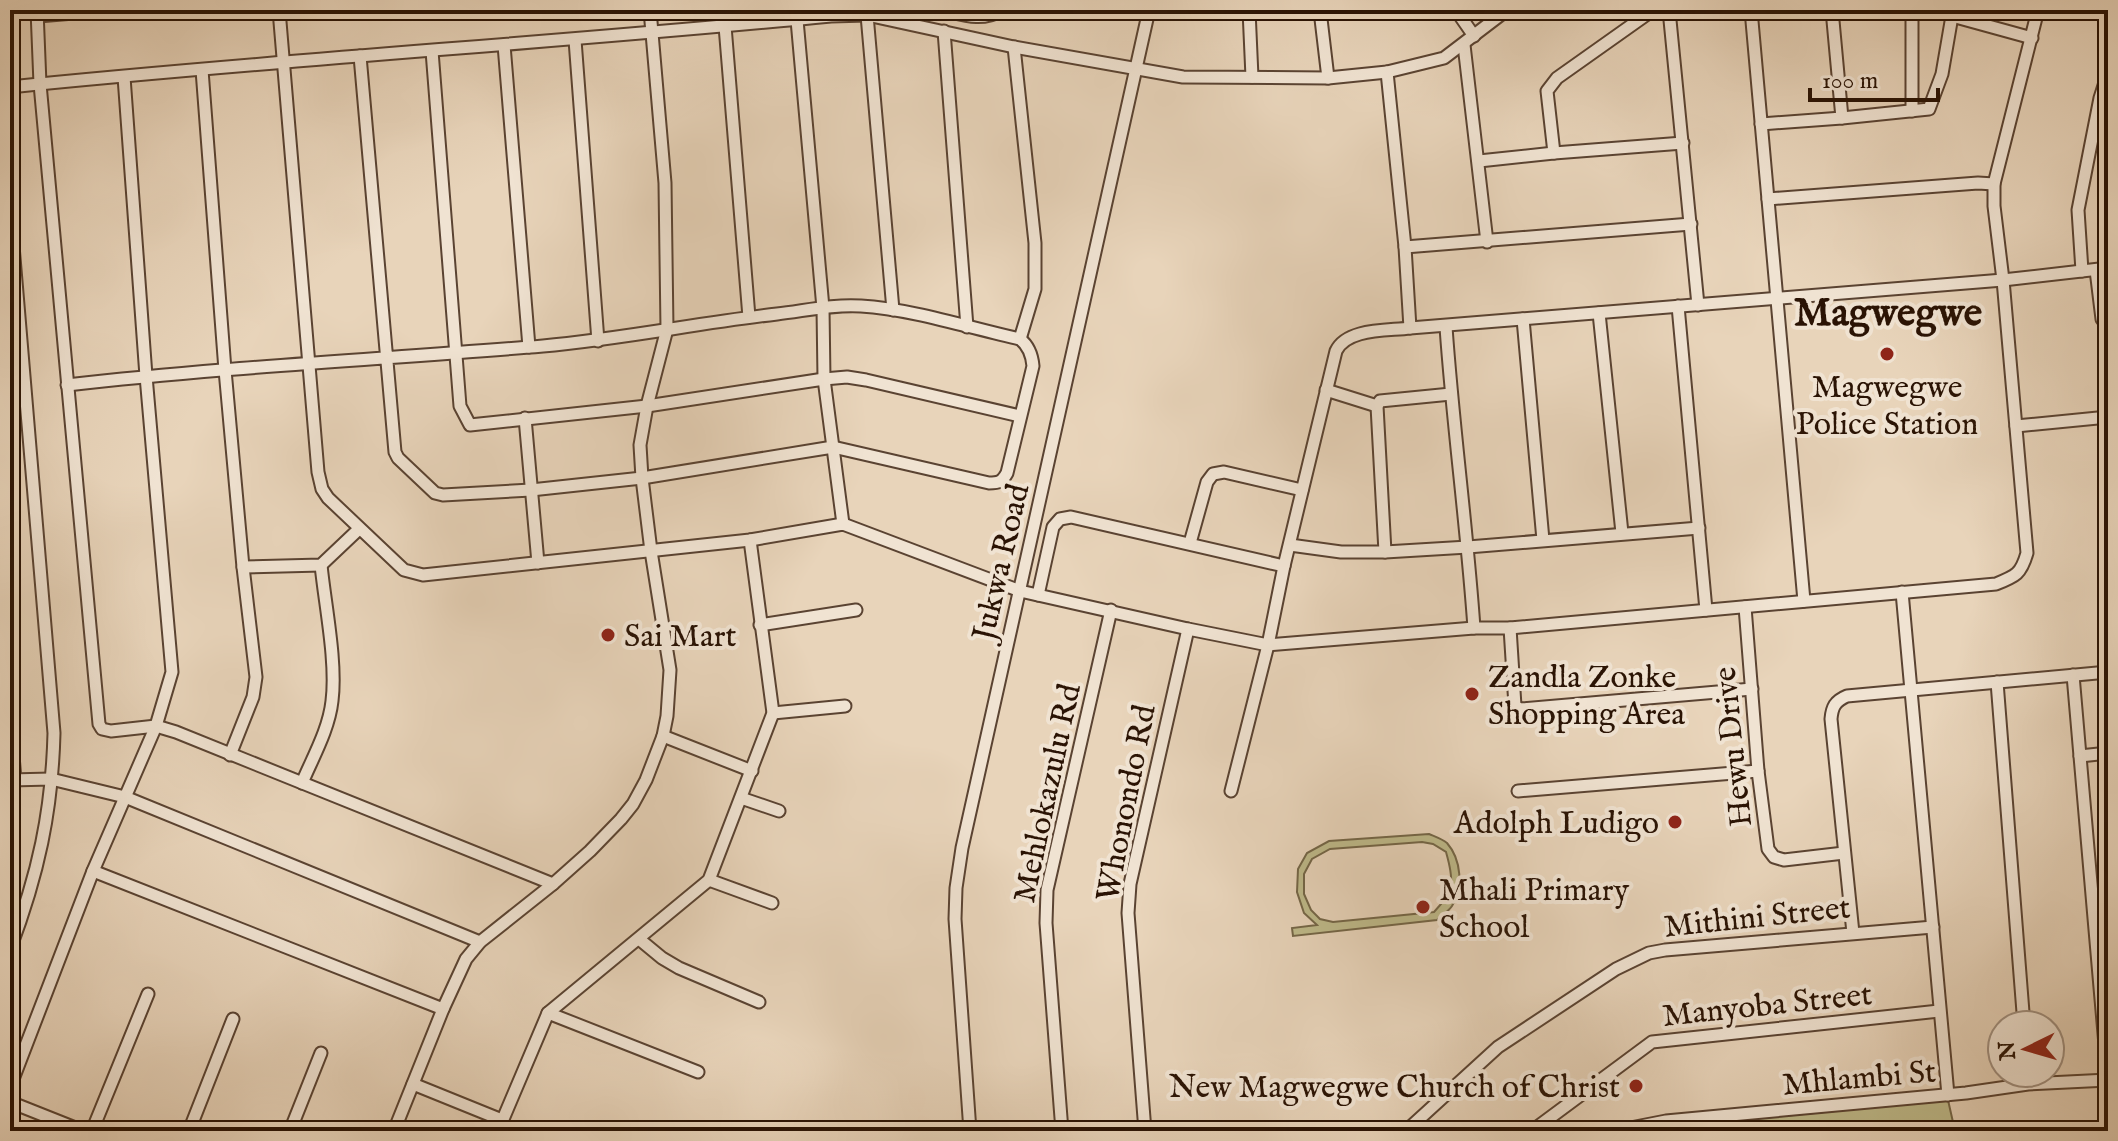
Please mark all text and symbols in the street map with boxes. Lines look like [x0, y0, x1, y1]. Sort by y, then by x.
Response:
scale bar [1810, 52, 1938, 102]
text: 100 m [1822, 66, 1878, 97]
district label: Magwegwe [1794, 289, 1982, 340]
marker: Magwegwe Police Station [1878, 345, 1896, 363]
place label: Magwegwe Police Station [1796, 368, 1978, 446]
street label: Jukwa Road [964, 479, 1041, 648]
place label: Sai Mart [624, 617, 736, 658]
marker: Sai Mart [599, 626, 617, 644]
place label: Zandla Zonke Shopping Area [1488, 658, 1685, 736]
street label: Hewu Drive [1706, 665, 1763, 829]
street label: Mehlokazulu Rd [1005, 679, 1092, 907]
marker: Zandla Zonke Shopping Area [1463, 685, 1481, 703]
street label: Whonondo Rd [1088, 701, 1167, 905]
place label: Adolph Ludigo [1453, 804, 1659, 845]
marker: Adolph Ludigo [1666, 813, 1684, 831]
place label: Mhali Primary School [1439, 871, 1629, 949]
street label: Mithini Street [1662, 888, 1853, 949]
marker: Mhali Primary School [1414, 898, 1432, 916]
street label: Manyoba Street [1660, 975, 1874, 1038]
north arrow [1986, 1009, 2066, 1089]
text: N [1993, 1040, 2023, 1062]
street label: Mhlambi St [1781, 1052, 1938, 1107]
place label: New Magwegwe Church of Christ [1169, 1068, 1620, 1109]
marker: New Magwegwe Church of Christ [1627, 1077, 1645, 1095]

